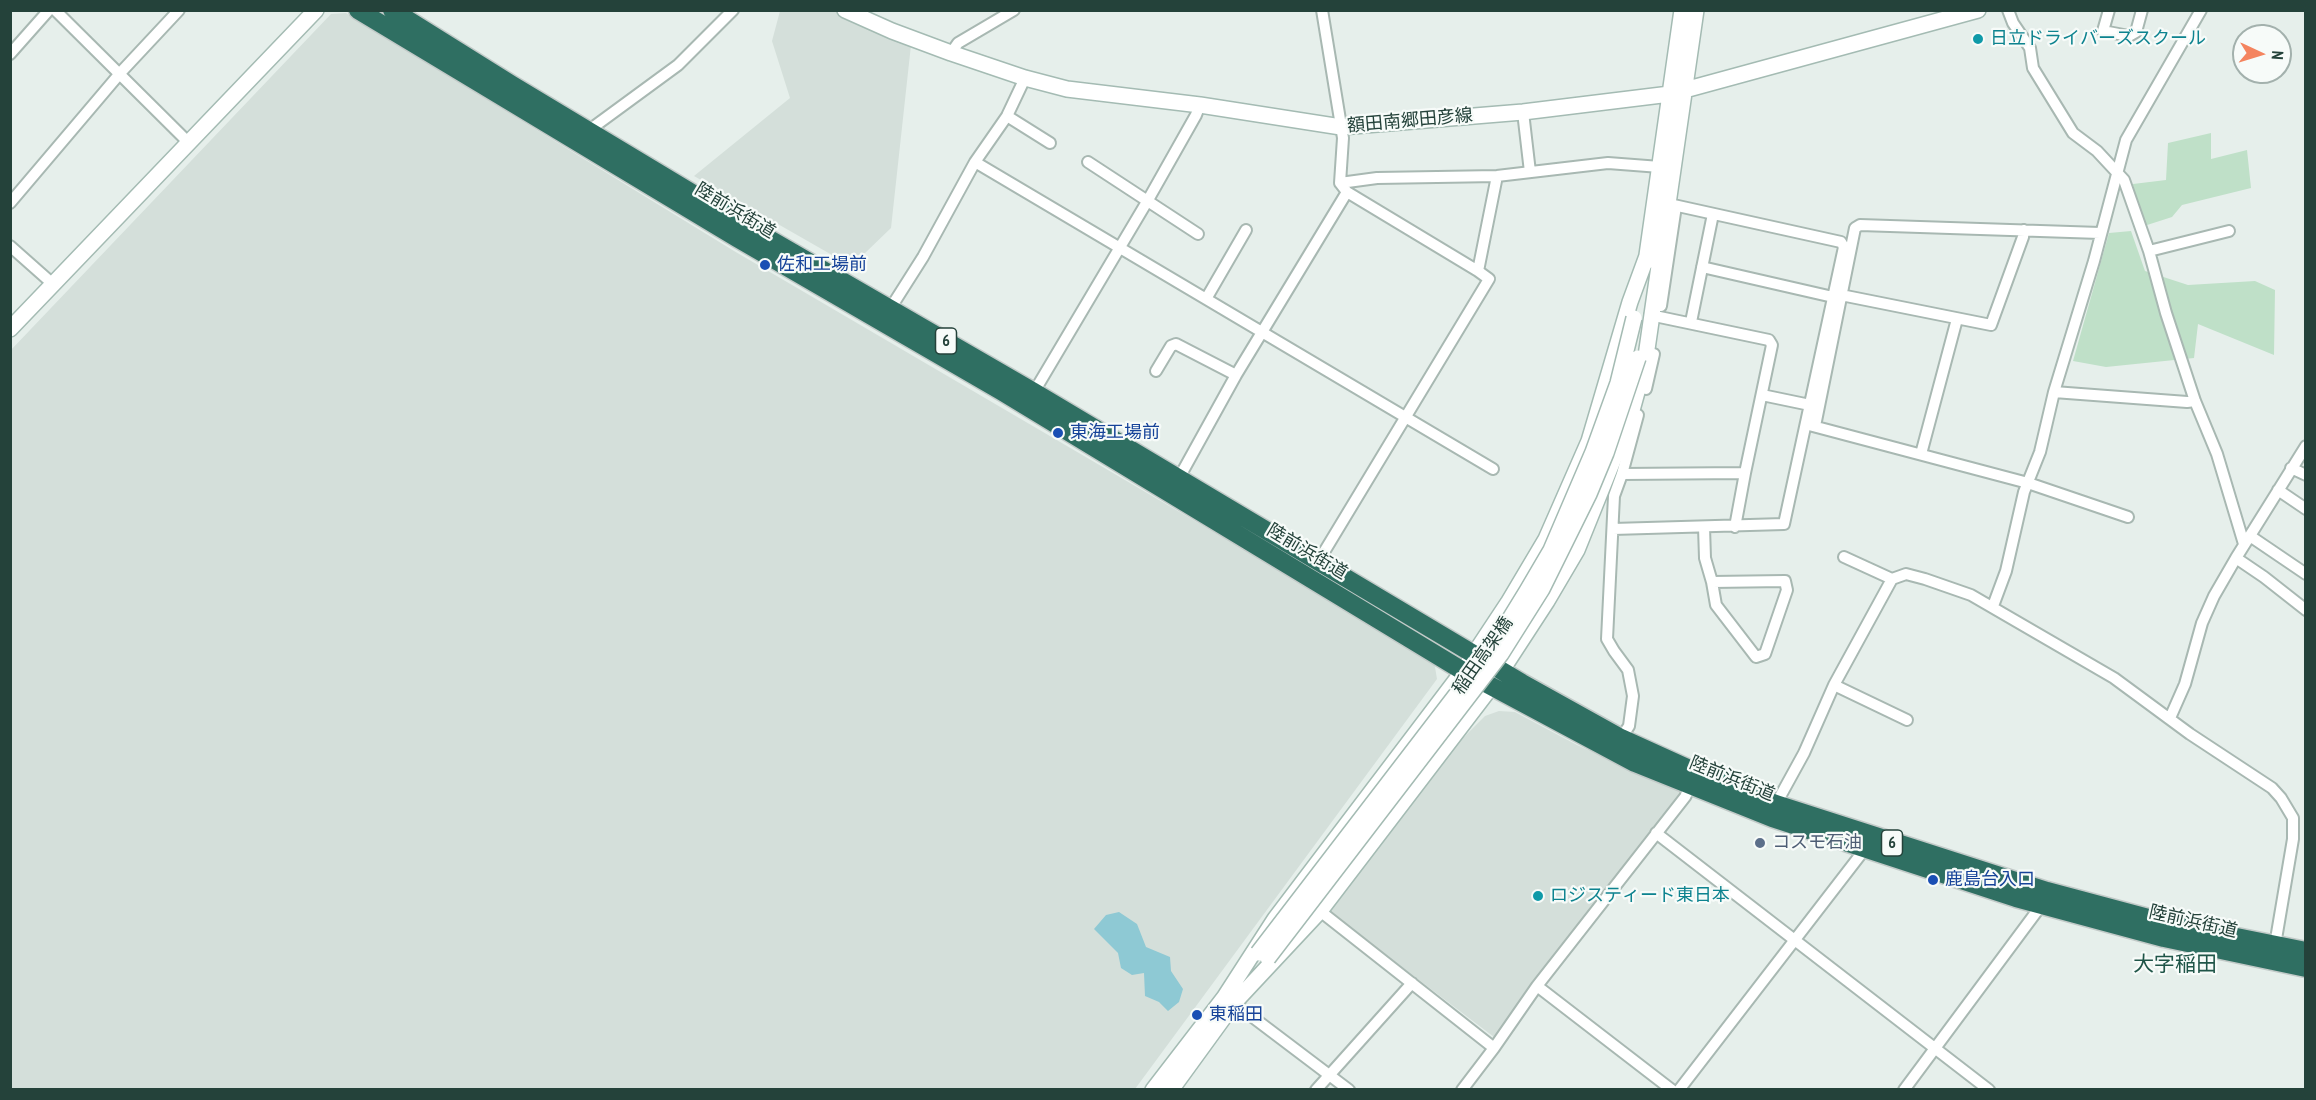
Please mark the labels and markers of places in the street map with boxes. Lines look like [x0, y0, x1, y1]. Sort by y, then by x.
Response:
place label: 日立ドライバーズスクール [1990, 28, 2206, 50]
marker: 日立ドライバーズスクール [1971, 32, 1985, 46]
place label: 佐和工場前 [777, 254, 867, 276]
marker: 佐和工場前 [758, 258, 772, 272]
place label: 東海工場前 [1070, 422, 1160, 444]
marker: 東海工場前 [1051, 426, 1065, 440]
place label: コスモ石油 [1772, 832, 1862, 854]
marker: コスモ石油 [1753, 836, 1767, 850]
place label: 鹿島台入口 [1945, 869, 2035, 891]
marker: 鹿島台入口 [1926, 873, 1940, 887]
place label: ロジスティード東日本 [1550, 885, 1730, 907]
marker: ロジスティード東日本 [1531, 889, 1545, 903]
place label: 東稲田 [1209, 1004, 1263, 1026]
marker: 東稲田 [1190, 1008, 1204, 1022]

